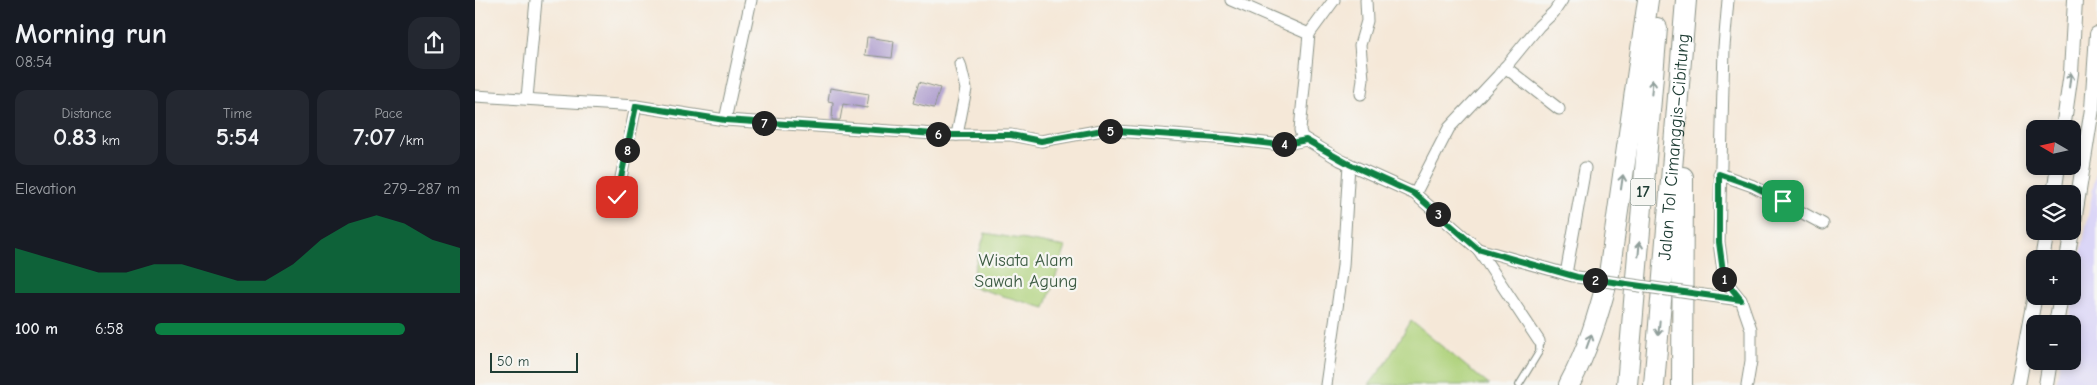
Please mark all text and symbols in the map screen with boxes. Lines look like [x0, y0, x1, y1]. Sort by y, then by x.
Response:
button: share [408, 17, 460, 69]
text: Morning run [15, 18, 167, 50]
street label: Jalan Tol Cimanggis–Cibitung [1654, 33, 1694, 261]
text: 08:54 [15, 53, 52, 71]
one-way arrow [2065, 73, 2075, 89]
one-way arrow [1647, 80, 1657, 96]
text: Distance [61, 105, 112, 122]
text: Time [223, 105, 252, 122]
text: Pace [374, 105, 403, 122]
pin: 7 [751, 110, 777, 136]
text: 7 [761, 115, 768, 132]
pin: 5 [1097, 118, 1123, 144]
north arrow [2026, 120, 2081, 175]
map controls [2026, 120, 2081, 370]
text: 0.83 [53, 122, 97, 151]
text: 5:54 [216, 122, 259, 151]
text: 7:07 [353, 122, 395, 151]
pin: 6 [925, 122, 951, 146]
text: 5 [1107, 123, 1114, 140]
text: 6 [935, 126, 942, 143]
text: km [97, 132, 120, 149]
text: /km [395, 132, 424, 149]
pin: 4 [1271, 132, 1297, 156]
text: 4 [1281, 136, 1288, 153]
pin: 8 [615, 138, 639, 162]
text: 8 [624, 142, 631, 159]
one-way arrow [1617, 174, 1627, 190]
pin [596, 176, 638, 218]
road number: 17 [1631, 178, 1655, 206]
text: Elevation [15, 180, 76, 198]
text: 279–287 m [383, 180, 460, 198]
pin [1762, 180, 1804, 222]
icon: check [603, 183, 631, 211]
button: layers [2026, 185, 2081, 240]
icon: arrive [1769, 187, 1797, 215]
pin: 3 [1425, 202, 1451, 226]
text: 3 [1435, 206, 1442, 223]
one-way arrow [1634, 241, 1643, 257]
park label: Wisata Alam Sawah Agung [974, 250, 1078, 292]
button: + [2026, 250, 2081, 305]
pin: 1 [1711, 266, 1737, 292]
pin: 2 [1583, 268, 1607, 292]
text: 1 [1722, 271, 1727, 288]
text: 2 [1592, 272, 1599, 289]
button: − [2026, 315, 2081, 370]
one-way arrow [1654, 319, 1664, 335]
text: 100 m [15, 320, 58, 338]
text: 6:58 [95, 320, 123, 338]
one-way arrow [1585, 333, 1594, 349]
scale bar [490, 350, 577, 373]
text: 50 m [497, 353, 529, 370]

